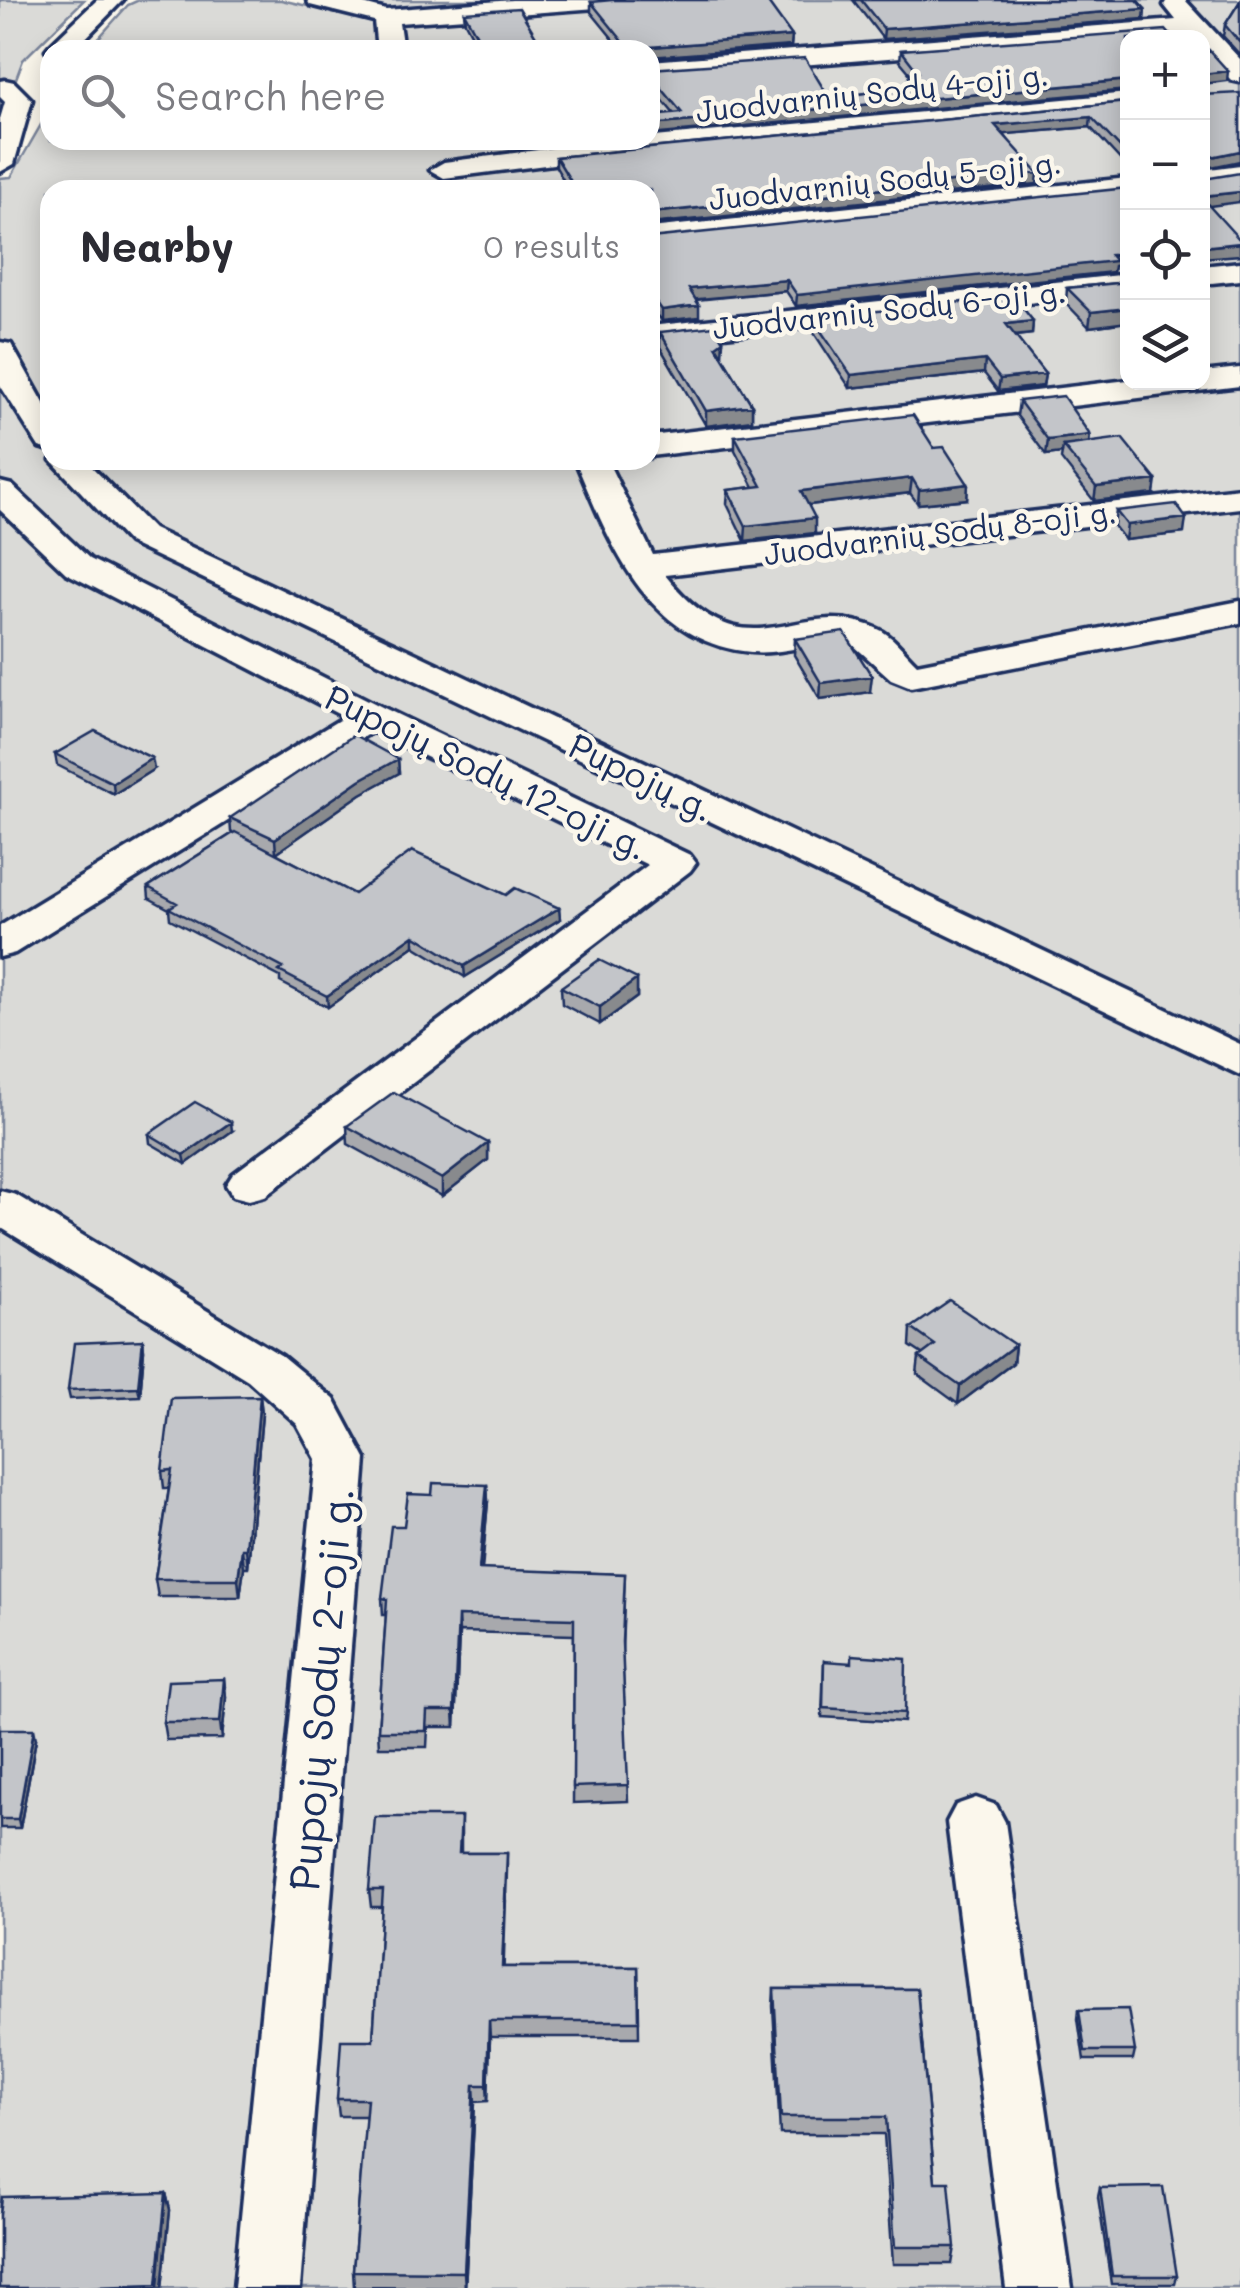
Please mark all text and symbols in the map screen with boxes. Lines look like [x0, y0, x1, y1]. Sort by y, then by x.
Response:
map controls [1120, 30, 1210, 390]
button: + [1120, 30, 1210, 120]
search box [40, 40, 660, 150]
street label: Juodvarnių Sodų 4-oji g. [694, 54, 1050, 130]
icon: search [75, 68, 130, 123]
text: Search here [155, 70, 386, 120]
button: − [1120, 120, 1210, 210]
street label: Juodvarnių Sodų 5-oji g. [707, 142, 1063, 218]
button: locate [1120, 210, 1210, 300]
text: Nearby [80, 218, 234, 273]
text: 0 results [483, 224, 620, 266]
street label: Juodvarnių Sodų 6-oji g. [711, 271, 1067, 347]
button: layers [1120, 300, 1210, 390]
street label: Juodvarnių Sodų 8-oji g. [762, 491, 1118, 573]
street label: Pupojų Sodų 12-oji g. [318, 673, 656, 869]
street label: Pupojų g. [562, 721, 722, 831]
street label: Pupojų Sodų 2-oji g. [275, 1485, 365, 1893]

